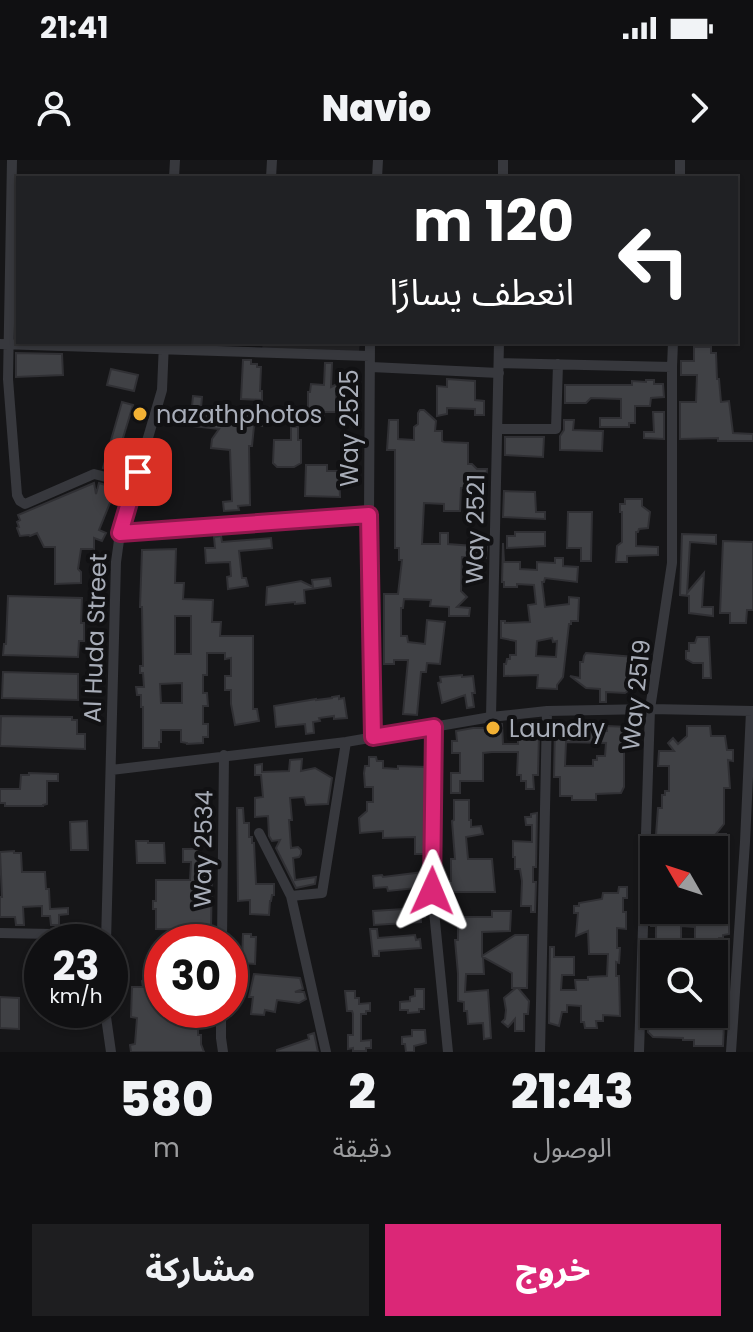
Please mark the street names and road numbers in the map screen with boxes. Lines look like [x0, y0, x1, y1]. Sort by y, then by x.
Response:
street label: Way 2525 [333, 369, 366, 487]
street label: Way 2521 [458, 474, 492, 584]
street label: Al Huda Street [76, 553, 114, 723]
street label: Way 2519 [614, 638, 658, 752]
street label: Way 2534 [185, 790, 221, 908]

